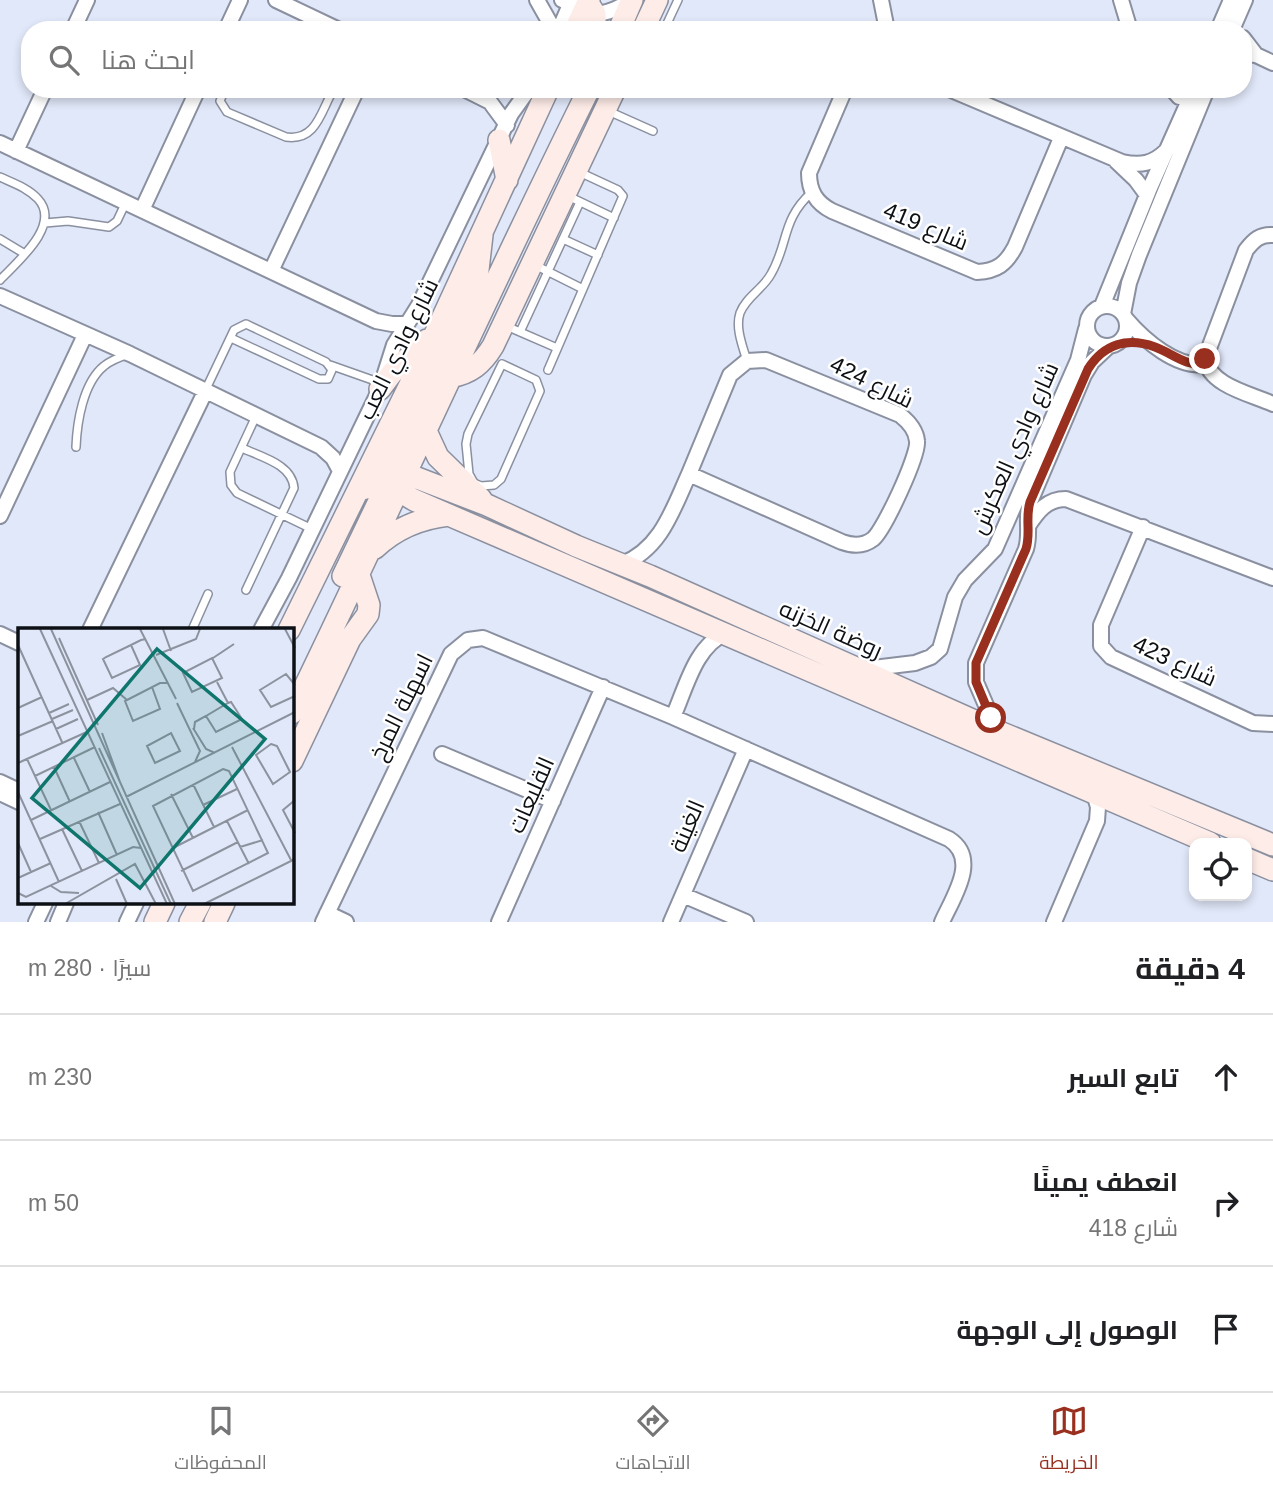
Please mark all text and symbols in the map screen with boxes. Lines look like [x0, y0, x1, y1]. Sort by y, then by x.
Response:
search box [21, 21, 1252, 98]
icon: search [45, 41, 83, 79]
text: ابحث هنا [101, 45, 195, 75]
street label: شارع 419 [879, 197, 972, 258]
street label: شارع وادي العب [353, 274, 448, 426]
route end [1189, 343, 1220, 374]
street label: شارع 424 [825, 351, 918, 416]
street label: شارع وادي العكرش [965, 358, 1068, 540]
street label: روضة الخزنه [776, 595, 886, 663]
inset map [18, 628, 294, 904]
street label: شارع 423 [1128, 630, 1221, 694]
street label: اسهلة المرخ [364, 649, 441, 766]
route start [975, 702, 1006, 733]
street label: القليعات [503, 753, 559, 837]
street label: الغينة [664, 796, 710, 856]
map controls [1189, 838, 1252, 901]
button: locate [1189, 838, 1252, 901]
text: 4 دقيقة [1135, 952, 1245, 985]
text: سيرًا · 280 m [28, 955, 151, 981]
icon: ahead [1207, 1058, 1245, 1096]
text: تابع السير [1067, 1063, 1178, 1093]
text: 230 m [28, 1064, 92, 1090]
text: انعطف يمينًا [1032, 1167, 1178, 1197]
icon: right [1207, 1184, 1245, 1222]
text: 50 m [28, 1190, 79, 1216]
text: شارع 418 [1089, 1215, 1178, 1241]
icon: arrive [1207, 1310, 1245, 1348]
text: الوصول إلى الوجهة [956, 1315, 1178, 1345]
tab: المحفوظات [174, 1402, 267, 1480]
tab: الاتجاهات [615, 1402, 691, 1480]
tab: الخريطة [1039, 1402, 1099, 1480]

